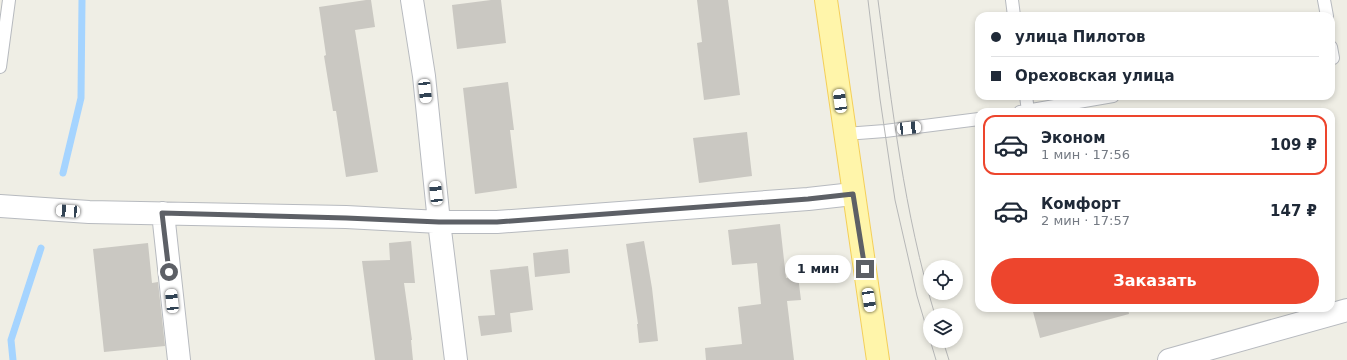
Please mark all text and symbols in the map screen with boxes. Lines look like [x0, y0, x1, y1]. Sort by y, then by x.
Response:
text: улица Пилотов [1015, 28, 1146, 46]
text: Ореховская улица [1015, 67, 1175, 85]
car [418, 78, 432, 104]
car [832, 88, 848, 114]
car [896, 121, 922, 135]
icon: car [993, 127, 1029, 163]
text: Эконом [1041, 129, 1105, 147]
text: 109 ₽ [1270, 136, 1317, 154]
text: 1 мин · 17:56 [1041, 147, 1130, 162]
car [429, 180, 443, 206]
icon: car [993, 193, 1029, 229]
text: Комфорт [1041, 195, 1120, 213]
text: 147 ₽ [1270, 202, 1317, 220]
car [56, 204, 80, 218]
text: 2 мин · 17:57 [1041, 213, 1130, 228]
callout: 1 мин [785, 255, 851, 283]
button: Заказать [991, 258, 1319, 304]
route end [856, 260, 874, 278]
map controls [923, 260, 963, 348]
button: locate [923, 260, 963, 300]
text: 1 мин [797, 261, 839, 276]
route start [160, 263, 178, 281]
car [861, 287, 877, 313]
car [165, 288, 179, 314]
button: layers [923, 308, 963, 348]

